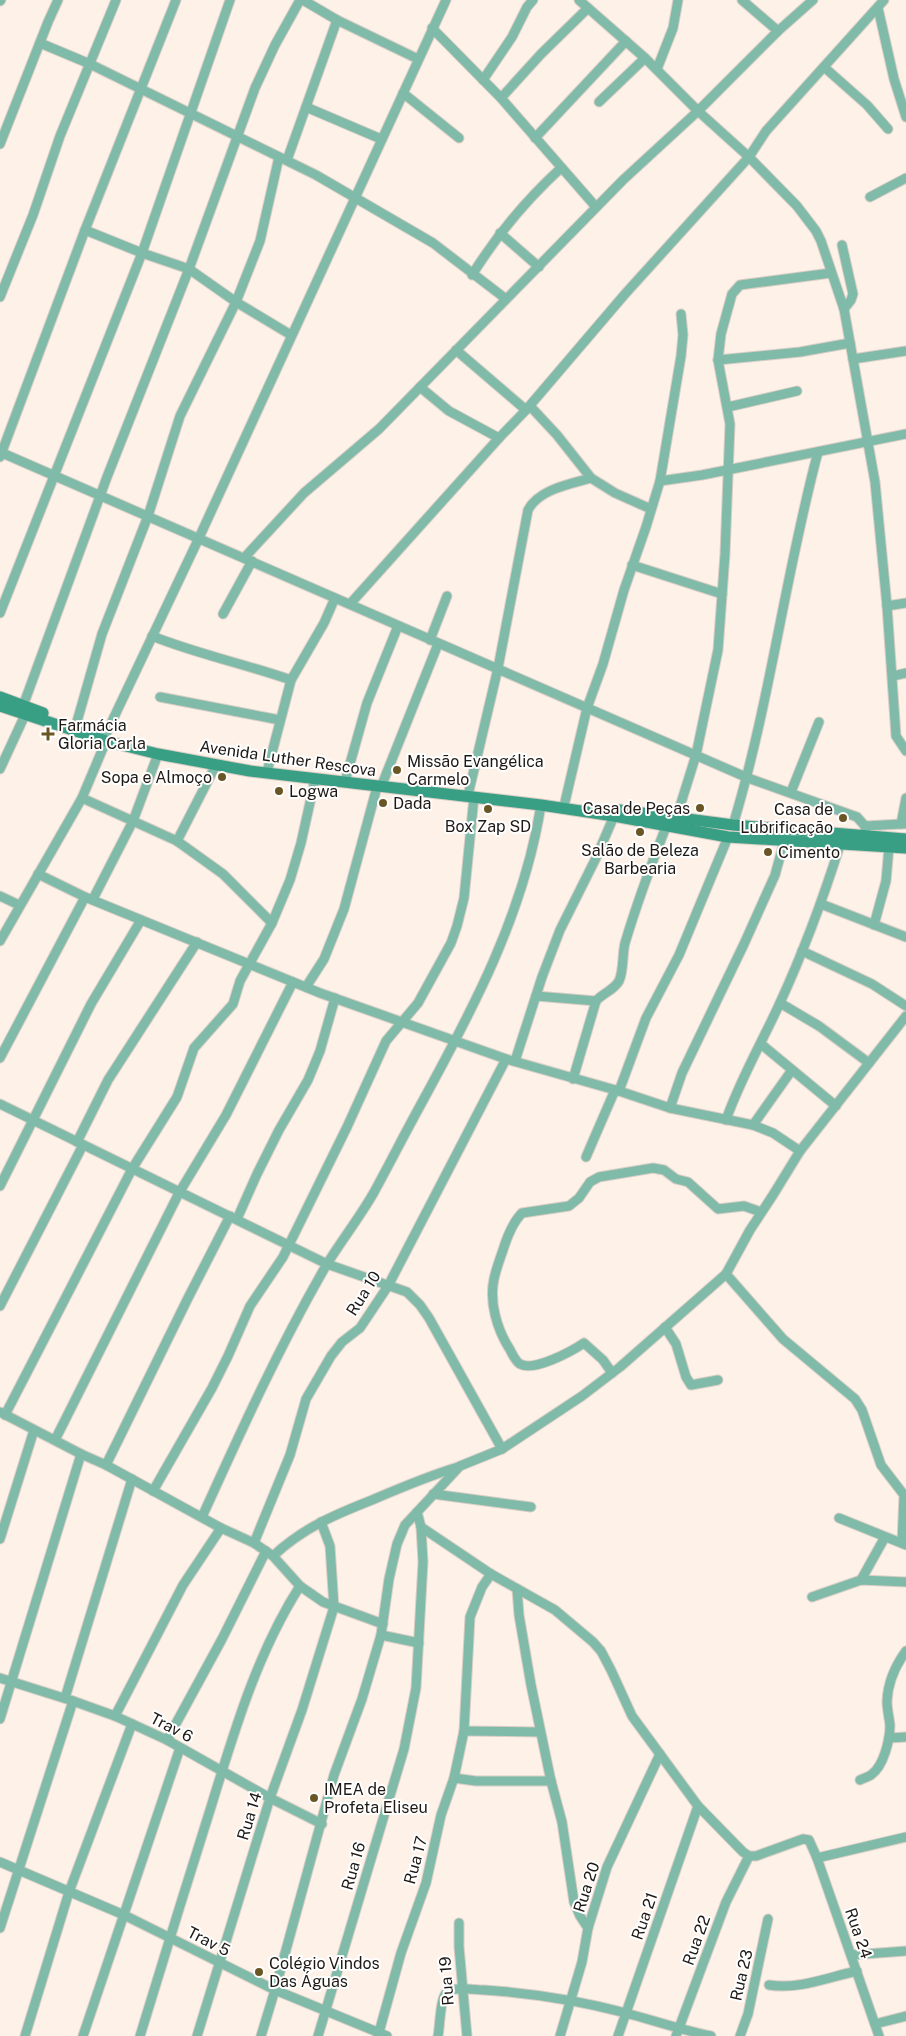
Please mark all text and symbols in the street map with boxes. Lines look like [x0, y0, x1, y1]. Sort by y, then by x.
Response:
place label: Farmácia Gloria Carla [58, 716, 146, 753]
marker: Farmácia Gloria Carla [42, 728, 54, 740]
street label: Avenida Luther Rescova [198, 737, 377, 780]
place label: Missão Evangélica Carmelo [407, 752, 544, 789]
marker: Missão Evangélica Carmelo [391, 764, 403, 776]
place label: Sopa e Almoço [101, 768, 212, 787]
marker: Sopa e Almoço [216, 771, 228, 783]
place label: Logwa [289, 782, 338, 801]
marker: Logwa [273, 785, 285, 797]
place label: Dada [393, 794, 431, 813]
marker: Dada [377, 797, 389, 809]
place label: Casa de Peças [583, 799, 690, 818]
place label: Casa de Lubrificação [740, 800, 833, 837]
marker: Casa de Peças [694, 802, 706, 814]
marker: Box Zap SD [482, 803, 494, 815]
marker: Casa de Lubrificação [837, 812, 849, 824]
place label: Box Zap SD [445, 817, 531, 836]
marker: Salão de Beleza Barbearia [634, 826, 646, 838]
place label: Salão de Beleza Barbearia [581, 841, 699, 878]
place label: Cimento [778, 843, 840, 862]
marker: Cimento [762, 846, 774, 858]
street label: Rua 10 [342, 1267, 385, 1319]
street label: Trav 6 [147, 1709, 196, 1746]
place label: IMEA de Profeta Eliseu [324, 1780, 428, 1817]
street label: Rua 14 [233, 1790, 266, 1842]
marker: IMEA de Profeta Eliseu [308, 1792, 320, 1804]
street label: Rua 17 [400, 1834, 431, 1886]
street label: Rua 16 [338, 1840, 369, 1892]
street label: Rua 20 [569, 1859, 604, 1915]
street label: Rua 21 [628, 1890, 661, 1942]
street label: Rua 24 [841, 1905, 876, 1961]
street label: Rua 22 [679, 1913, 714, 1968]
street label: Trav 5 [184, 1923, 233, 1960]
street label: Rua 23 [726, 1947, 757, 2003]
place label: Colégio Vindos Das Águas [269, 1954, 380, 1991]
street label: Rua 19 [435, 1956, 458, 2006]
marker: Colégio Vindos Das Águas [253, 1966, 265, 1978]

